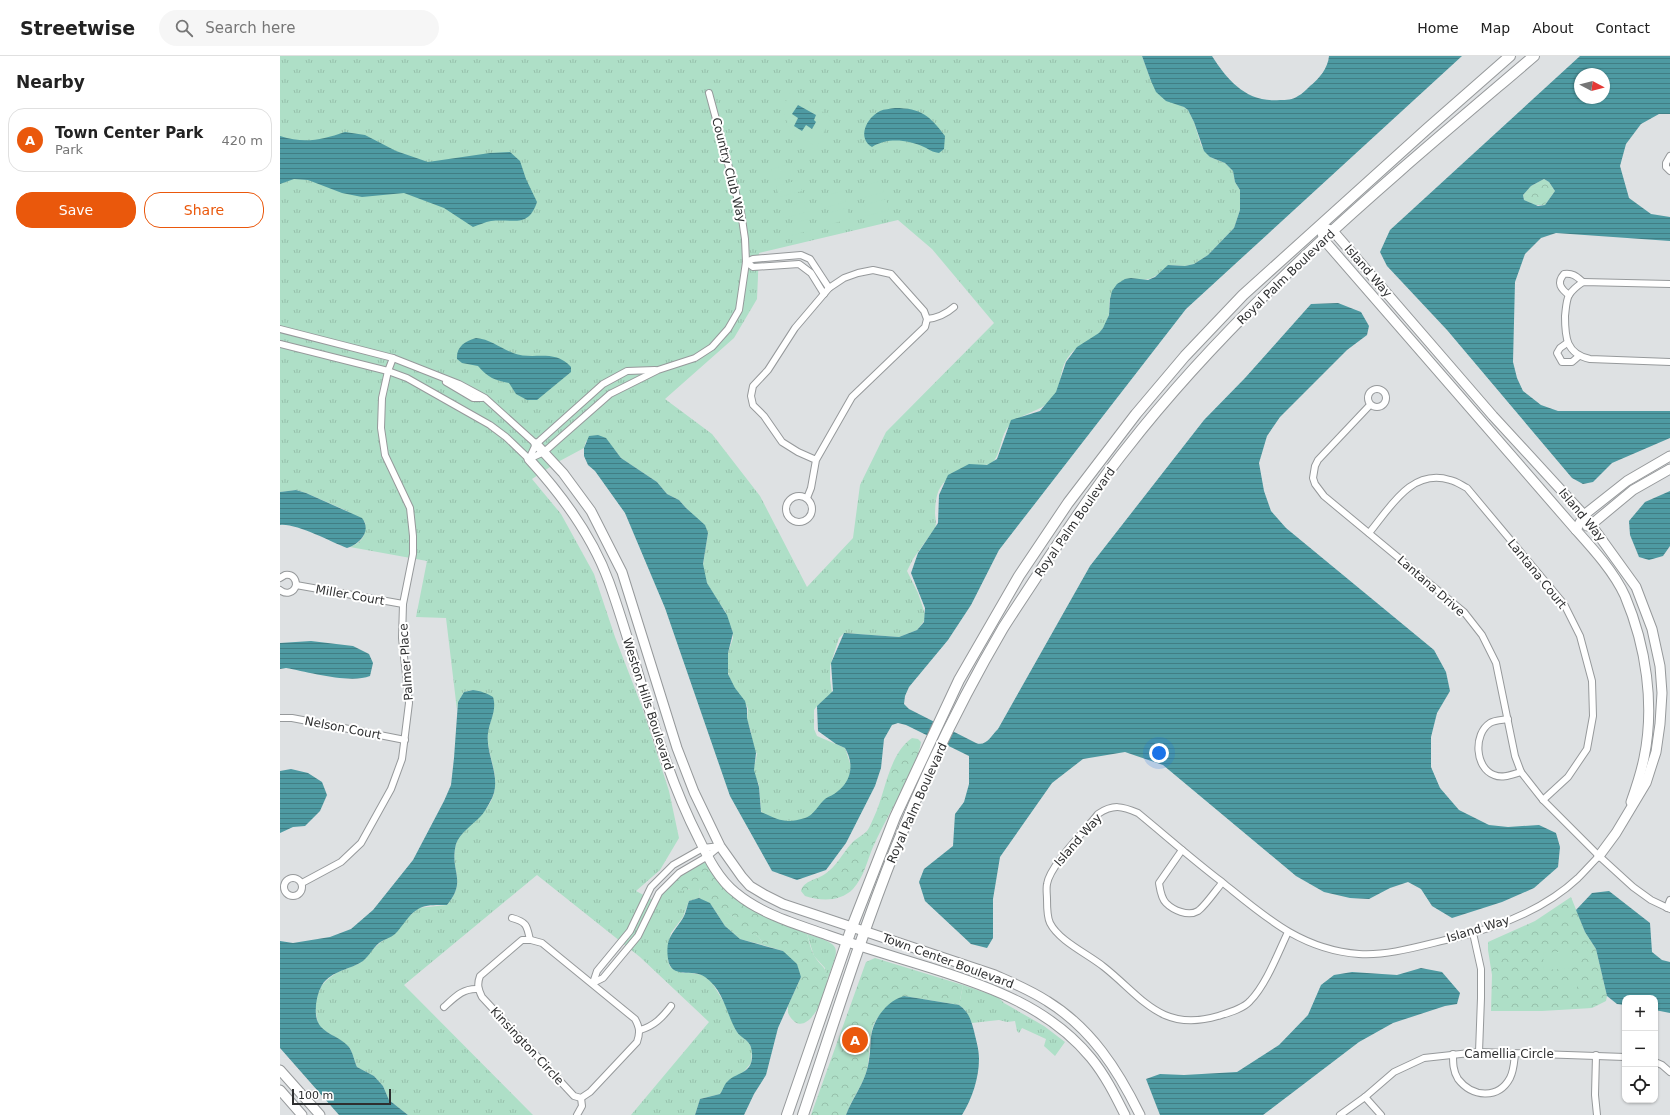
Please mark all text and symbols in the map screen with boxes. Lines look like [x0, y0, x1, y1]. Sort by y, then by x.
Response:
search box [159, 10, 439, 46]
text: Streetwise [20, 17, 135, 39]
icon: search [173, 17, 195, 39]
text: Search here [205, 19, 295, 37]
text: Home [1417, 20, 1459, 36]
text: Map [1481, 20, 1510, 36]
text: About [1532, 20, 1574, 36]
text: Contact [1596, 20, 1650, 36]
north arrow [1574, 68, 1610, 104]
text: Nearby [16, 72, 85, 92]
street label: Country Club Way [709, 116, 749, 224]
text: Town Center Park [55, 124, 203, 142]
text: A [25, 133, 35, 148]
text: 420 m [221, 133, 263, 148]
text: Park [55, 142, 83, 157]
button: Save [16, 192, 136, 228]
button: Share [144, 192, 264, 228]
street label: Royal Palm Boulevard [1234, 227, 1338, 327]
street label: Island Way [1341, 242, 1395, 300]
street label: Royal Palm Boulevard [1032, 465, 1118, 579]
street label: Island Way [1556, 486, 1608, 544]
street label: Lantana Court [1505, 536, 1570, 612]
street label: Lantana Drive [1395, 553, 1467, 619]
street label: Miller Court [315, 582, 386, 608]
street label: Palmer Place [396, 623, 416, 701]
street label: Weston Hills Boulevard [620, 636, 676, 772]
street label: Nelson Court [304, 714, 383, 742]
street label: Royal Palm Boulevard [884, 741, 950, 865]
your location [1149, 743, 1169, 763]
street label: Island Way [1051, 811, 1105, 869]
street label: Island Way [1445, 913, 1511, 945]
street label: Town Center Boulevard [879, 930, 1016, 991]
map controls [1622, 995, 1658, 1103]
button: + [1622, 995, 1658, 1031]
street label: Kinsington Circle [488, 1004, 566, 1088]
pin: A [842, 1025, 868, 1055]
button: − [1622, 1031, 1658, 1067]
street label: Camellia Circle [1464, 1047, 1554, 1061]
button: locate [1622, 1067, 1658, 1103]
scale bar [292, 1087, 391, 1106]
text: 100 m [298, 1089, 333, 1102]

